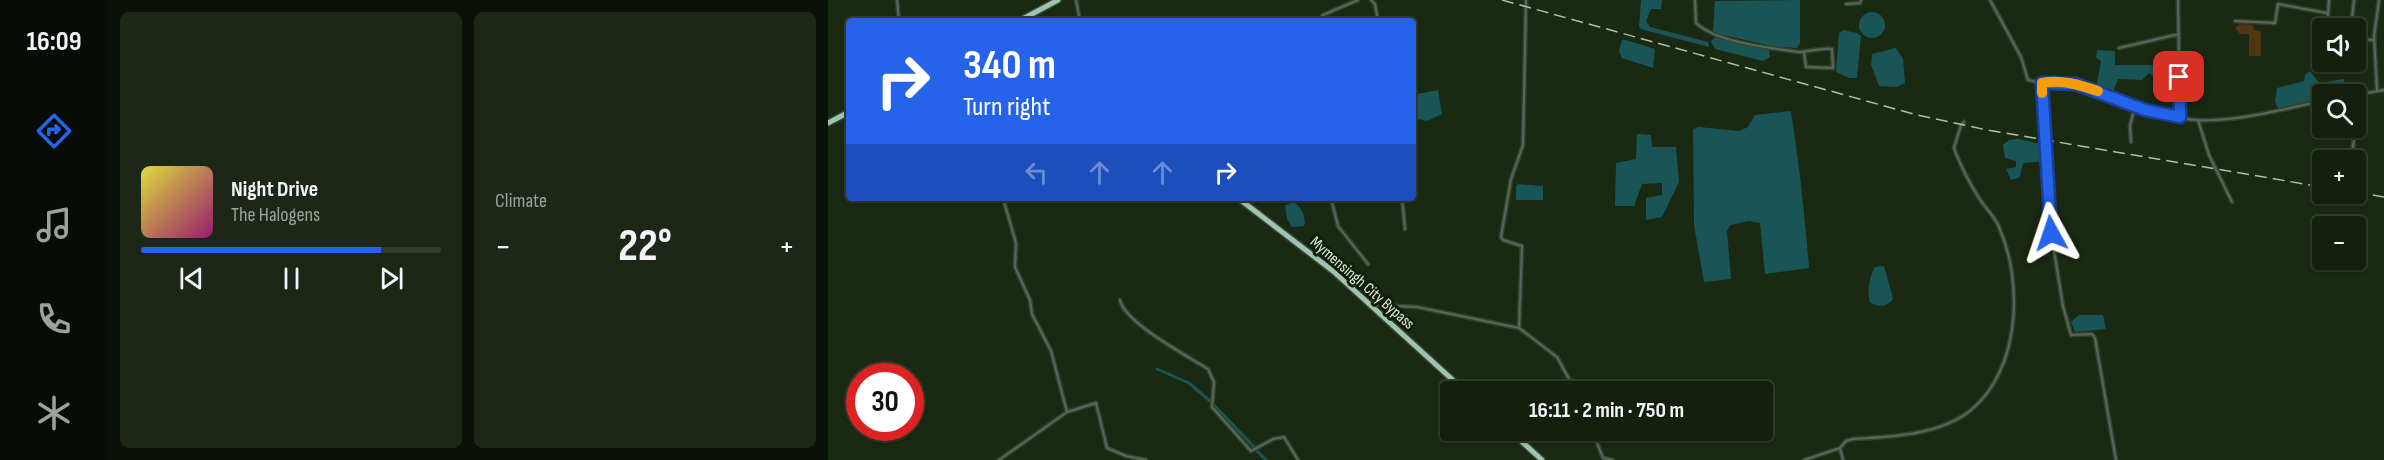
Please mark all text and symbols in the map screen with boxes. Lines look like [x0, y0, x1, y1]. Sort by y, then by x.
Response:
map controls [2312, 18, 2366, 270]
button: sound [2312, 18, 2366, 72]
text: 16:09 [27, 26, 82, 58]
text: 340 m [963, 40, 1056, 91]
icon: right [864, 42, 942, 120]
pin [2153, 51, 2204, 102]
icon: arrive [2162, 60, 2195, 93]
button: search [2312, 84, 2366, 138]
text: Turn right [963, 91, 1050, 123]
icon: directions [33, 110, 75, 152]
button: + [2312, 150, 2366, 204]
icon: left [1020, 156, 1053, 189]
icon: ahead [1083, 156, 1116, 189]
icon: ahead [1146, 156, 1179, 189]
icon: right [1209, 156, 1242, 189]
text: Night Drive [231, 176, 318, 203]
text: Climate [495, 189, 547, 213]
position arrow [2019, 201, 2083, 265]
text: The Halogens [231, 203, 320, 227]
icon: music [33, 204, 75, 246]
button: − [2312, 216, 2366, 270]
text: 22° [618, 219, 672, 274]
text: − [495, 227, 511, 267]
text: + [779, 227, 795, 267]
street label: Mymensingh City Bypass [1306, 233, 1418, 334]
icon: previous [175, 262, 208, 295]
icon: pause [275, 262, 308, 295]
icon: next [375, 262, 408, 295]
icon: phone [33, 298, 75, 340]
speed limit sign: 30 [846, 363, 924, 441]
icon: climate [33, 392, 75, 434]
text: 16:11 · 2 min · 750 m [1529, 397, 1684, 424]

